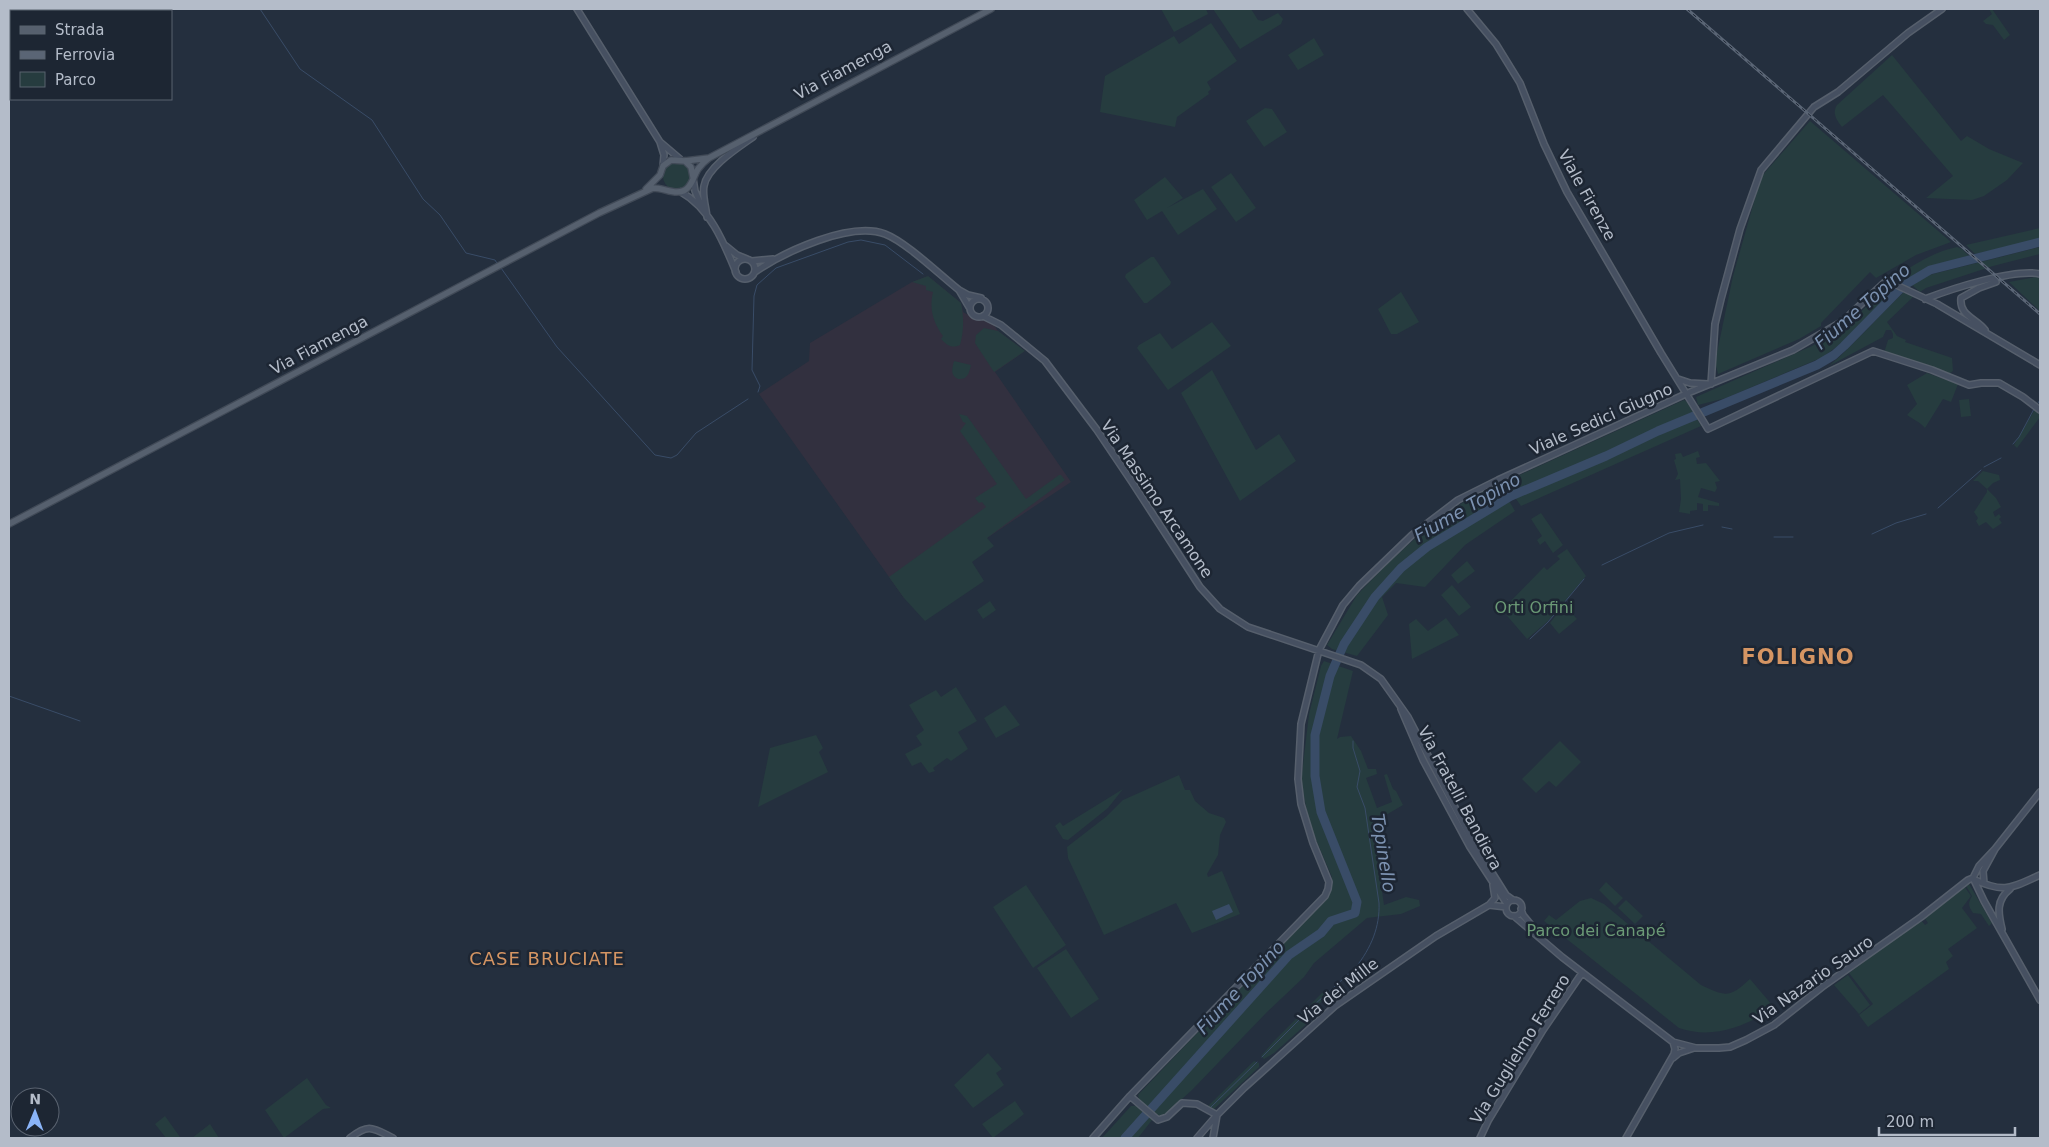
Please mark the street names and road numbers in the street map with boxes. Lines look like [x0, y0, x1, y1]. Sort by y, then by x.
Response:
street label: Via Fiamenga [791, 36, 895, 104]
street label: Viale Firenze [1554, 146, 1620, 244]
street label: Via Fiamenga [267, 311, 371, 379]
street label: Viale Sedici Giugno [1527, 379, 1675, 459]
street label: Via Massimo Arcamone [1097, 416, 1217, 582]
street label: Via Fratelli Bandiera [1414, 723, 1506, 873]
street label: Via Nazario Sauro [1749, 932, 1877, 1028]
street label: Via dei Mille [1294, 954, 1382, 1028]
street label: Via Guglielmo Ferrero [1466, 971, 1574, 1127]

